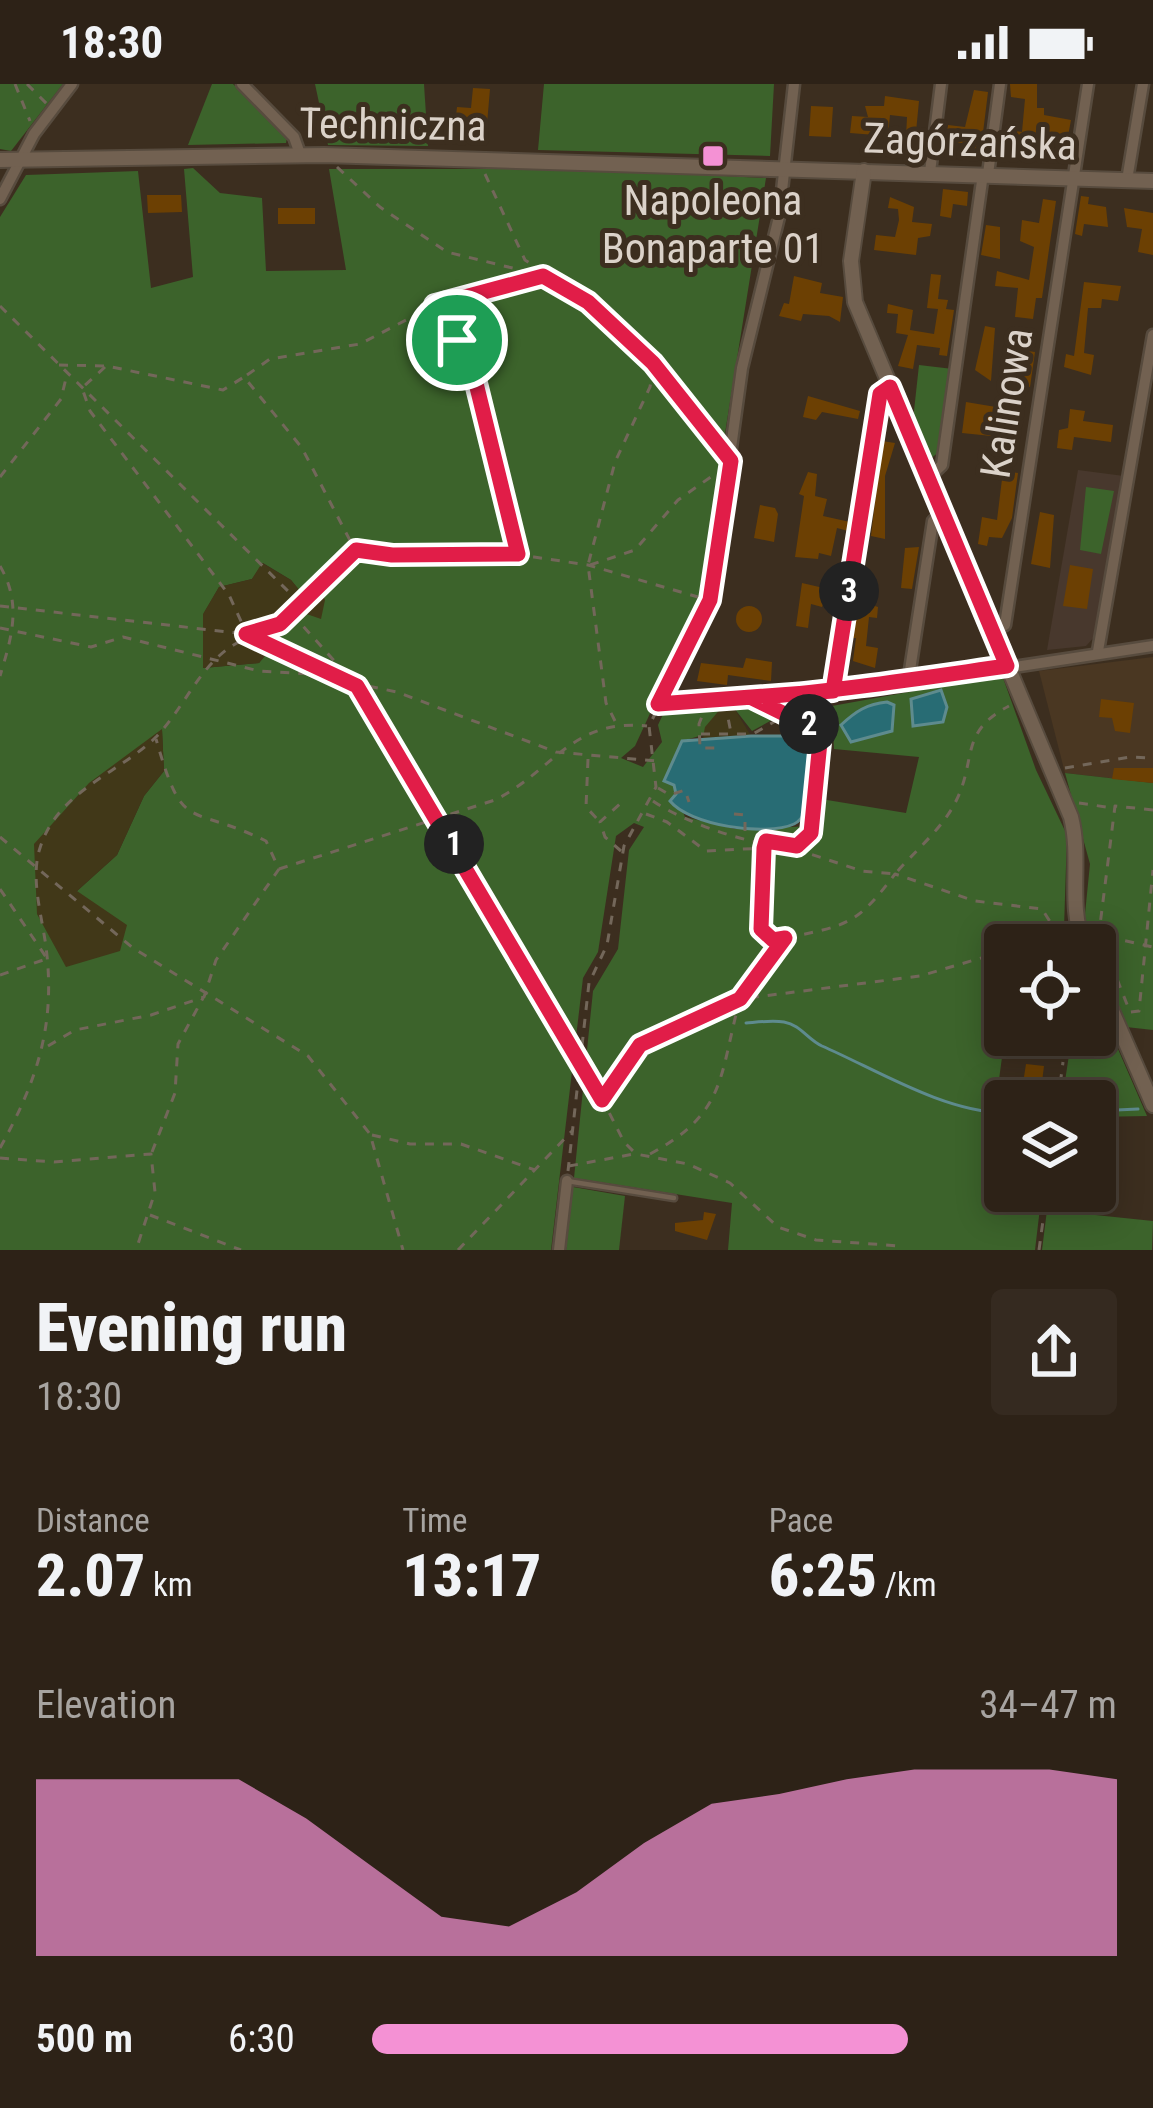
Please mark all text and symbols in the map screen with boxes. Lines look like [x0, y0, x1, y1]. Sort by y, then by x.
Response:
text: 18:30 [60, 16, 163, 69]
street label: Techniczna [299, 98, 487, 151]
street label: Zagórzańska [862, 113, 1078, 170]
marker: Napoleona Bonaparte 01 [700, 143, 726, 169]
place label: Napoleona Bonaparte 01 [602, 176, 824, 273]
pin [406, 289, 508, 391]
icon: arrive [424, 307, 490, 373]
street label: Kalinowa [970, 325, 1043, 482]
pin: 3 [819, 561, 879, 621]
text: 3 [841, 571, 857, 610]
pin: 2 [779, 694, 839, 754]
text: 2 [801, 704, 817, 743]
pin: 1 [424, 814, 484, 874]
text: 1 [446, 824, 462, 863]
map controls [984, 924, 1116, 1212]
button: locate [984, 924, 1116, 1056]
button: layers [984, 1080, 1116, 1212]
button: share [991, 1289, 1117, 1415]
text: Evening run [36, 1290, 347, 1367]
text: 18:30 [36, 1374, 122, 1420]
text: Distance [36, 1501, 150, 1540]
text: Time [402, 1501, 467, 1540]
text: Pace [769, 1501, 833, 1540]
text: 2.07 [36, 1540, 145, 1611]
text: 13:17 [402, 1540, 541, 1611]
text: 6:25 [769, 1540, 877, 1611]
text: km [145, 1565, 193, 1604]
text: /km [877, 1565, 937, 1604]
text: Elevation [36, 1682, 176, 1728]
text: 34–47 m [979, 1682, 1117, 1728]
text: 500 m [36, 2016, 133, 2062]
text: 6:30 [228, 2016, 295, 2062]

